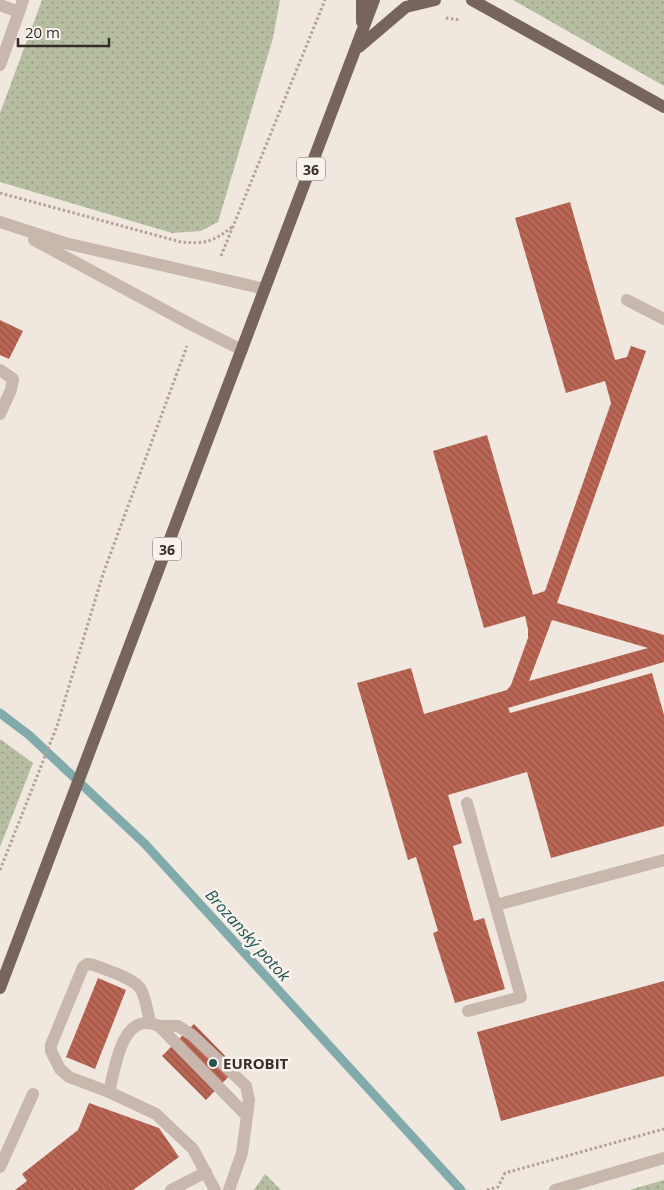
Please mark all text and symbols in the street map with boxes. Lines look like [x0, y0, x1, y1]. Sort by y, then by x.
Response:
scale bar [18, 15, 109, 47]
text: 20 m [25, 22, 60, 42]
road number: 36 [297, 157, 325, 180]
road number: 36 [153, 538, 181, 560]
water label: Brozanský potok [201, 884, 296, 987]
place label: EUROBIT [223, 1053, 289, 1073]
marker: EUROBIT [207, 1057, 219, 1069]

